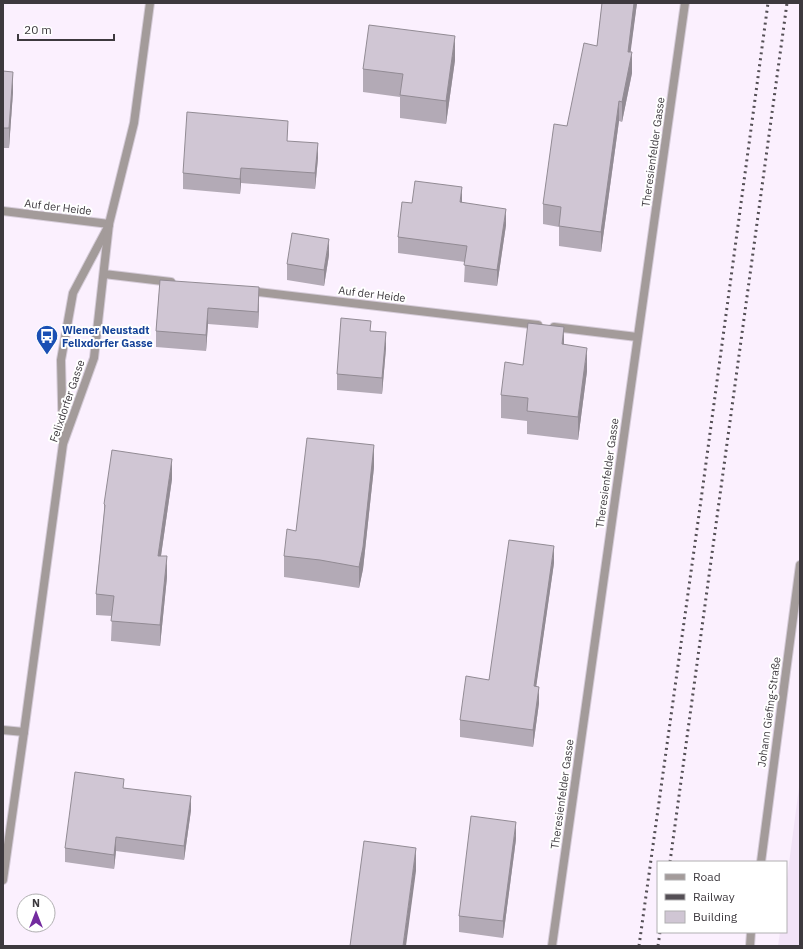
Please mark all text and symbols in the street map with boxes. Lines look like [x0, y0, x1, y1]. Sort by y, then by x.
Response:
scale bar [18, 16, 114, 42]
text: 20 m [24, 22, 52, 37]
street label: Theresienfelder Gasse [638, 96, 668, 208]
street label: Auf der Heide [24, 196, 92, 218]
street label: Auf der Heide [338, 283, 406, 305]
bus stop icon: Wiener Neustadt Felixdorfer Gasse [34, 323, 60, 356]
place label: Wiener Neustadt Felixdorfer Gasse [62, 323, 153, 350]
street label: Felixdorfer Gasse [46, 358, 88, 444]
street label: Theresienfelder Gasse [592, 417, 622, 529]
street label: Johann Giefing-Straße [754, 656, 784, 768]
street label: Theresienfelder Gasse [547, 738, 577, 850]
legend [657, 861, 787, 933]
text: Road [693, 869, 721, 884]
text: Railway [693, 889, 735, 904]
north arrow [16, 893, 56, 933]
text: N [32, 896, 40, 910]
text: Building [693, 909, 738, 924]

